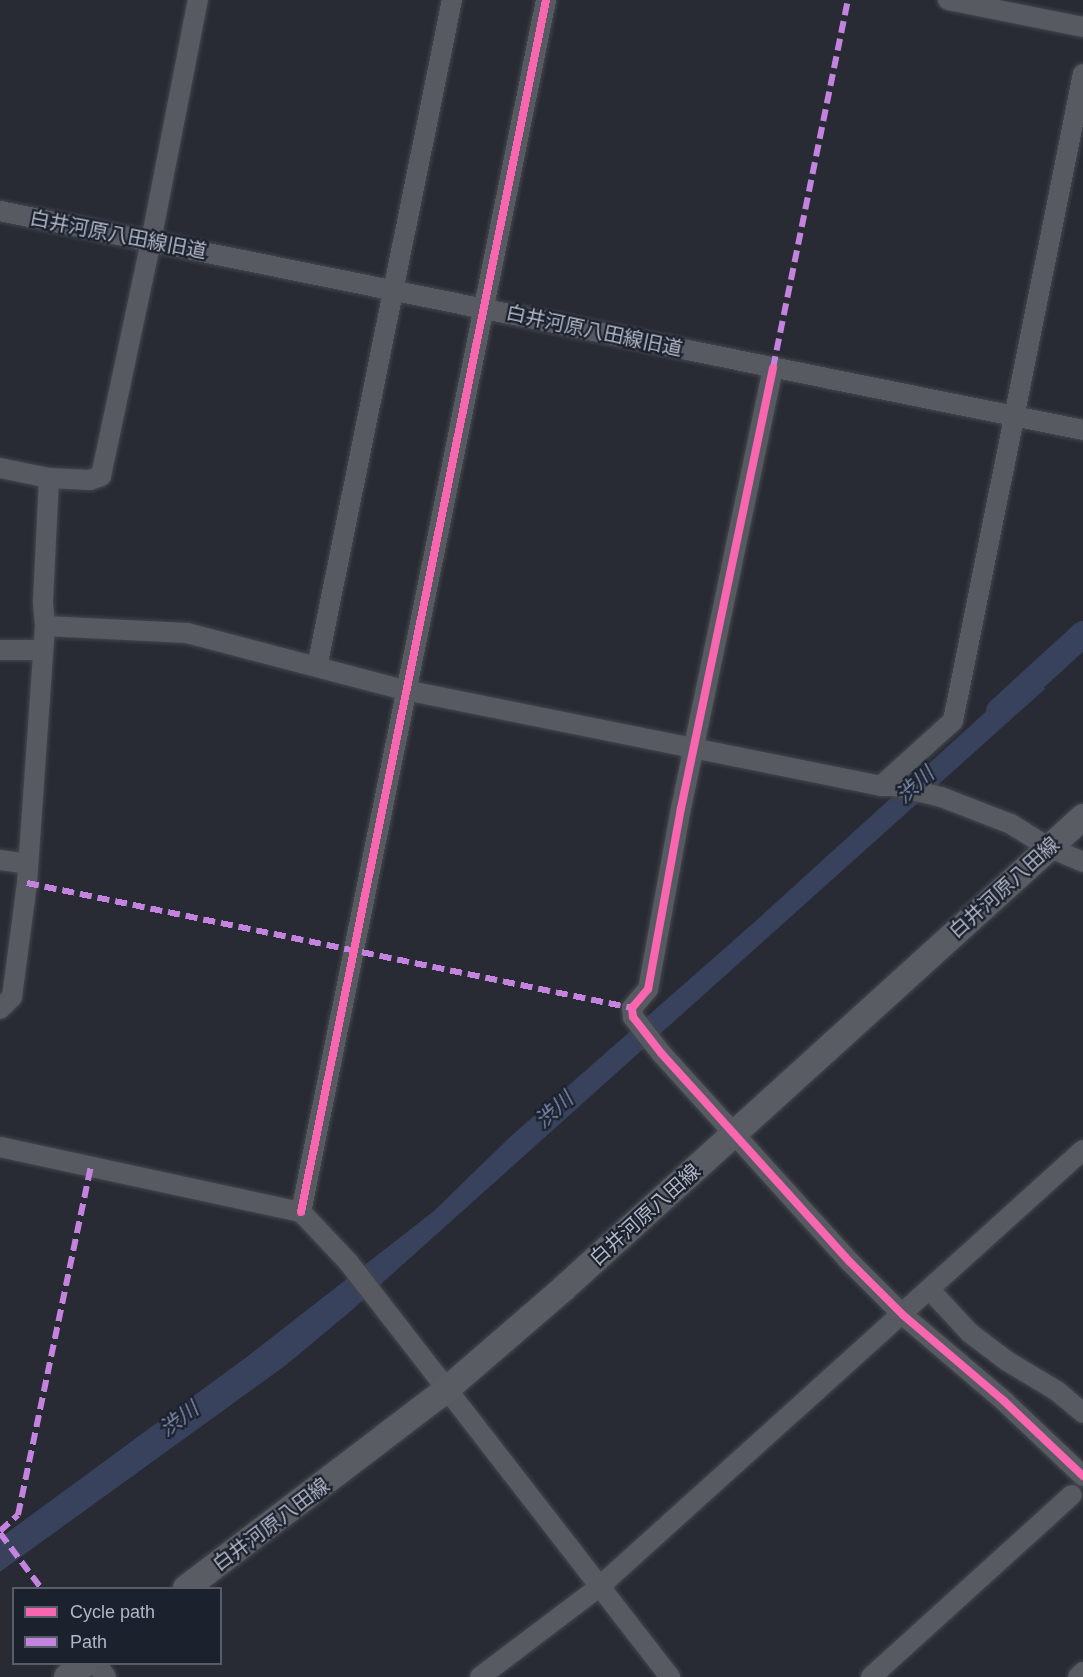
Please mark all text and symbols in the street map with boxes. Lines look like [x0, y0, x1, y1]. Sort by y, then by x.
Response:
street label: 白井河原八田線旧道 [27, 206, 209, 264]
street label: 白井河原八田線旧道 [503, 301, 685, 361]
water label: 渋川 [891, 762, 939, 808]
street label: 白井河原八田線 [944, 832, 1064, 944]
water label: 渋川 [530, 1087, 578, 1133]
street label: 白井河原八田線 [585, 1159, 705, 1271]
water label: 渋川 [155, 1396, 203, 1442]
street label: 白井河原八田線 [208, 1473, 334, 1577]
legend [12, 1587, 222, 1665]
text: Cycle path [70, 1602, 155, 1622]
text: Path [70, 1632, 107, 1652]

